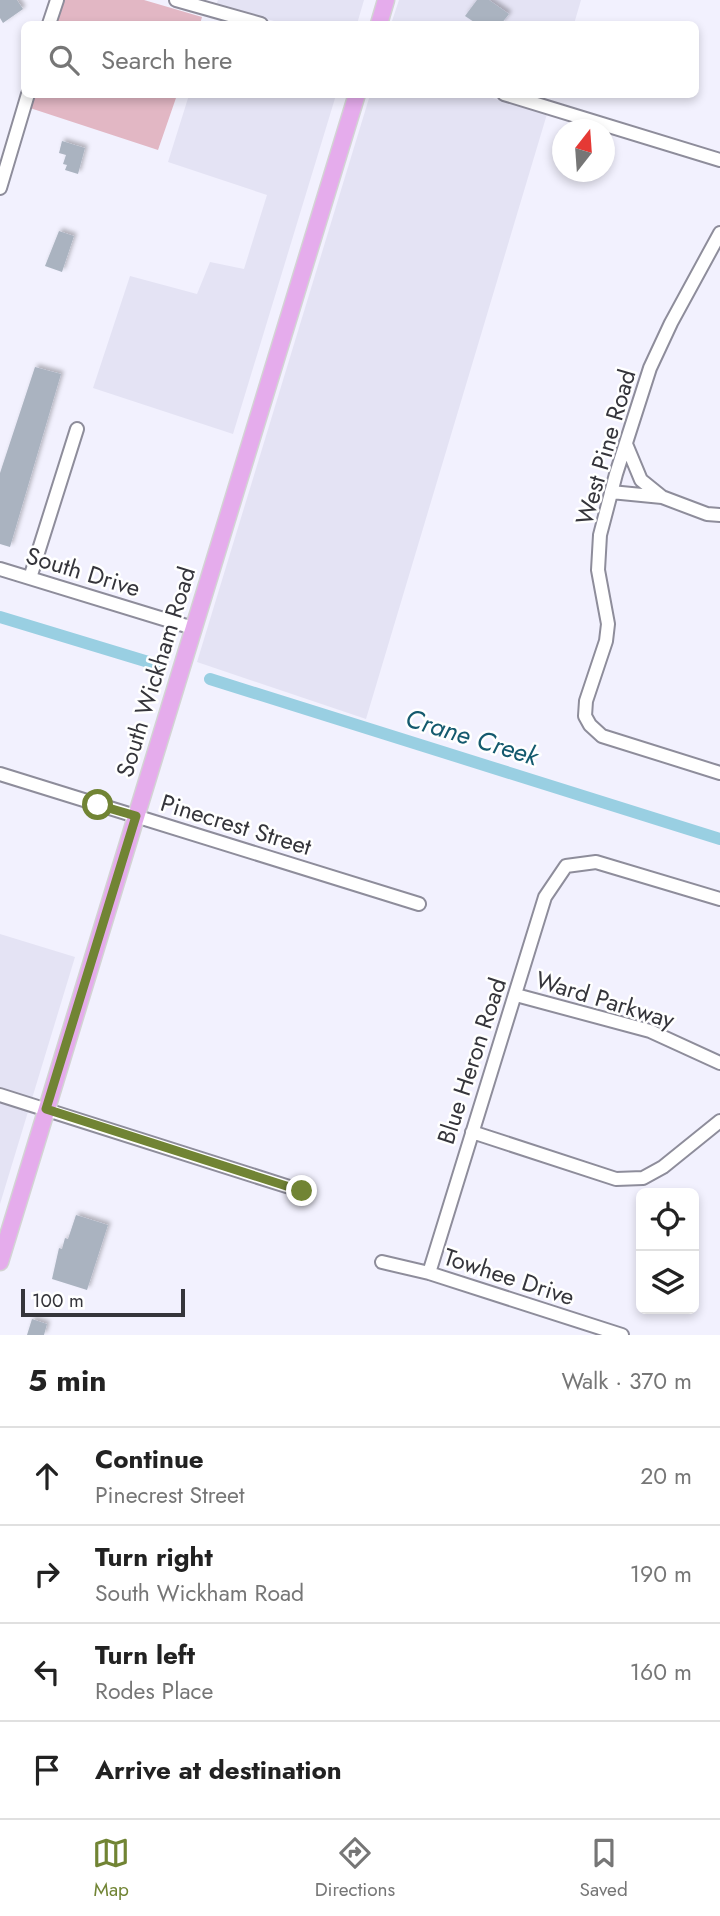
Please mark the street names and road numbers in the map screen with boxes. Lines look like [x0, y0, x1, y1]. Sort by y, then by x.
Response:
street label: West Pine Road [567, 365, 644, 529]
street label: South Drive [22, 538, 145, 605]
street label: South Wickham Road [107, 562, 204, 781]
street label: Pinecrest Street [156, 785, 316, 864]
street label: Ward Parkway [531, 962, 679, 1037]
street label: Blue Heron Road [428, 973, 515, 1149]
street label: Towhee Drive [439, 1239, 579, 1314]

